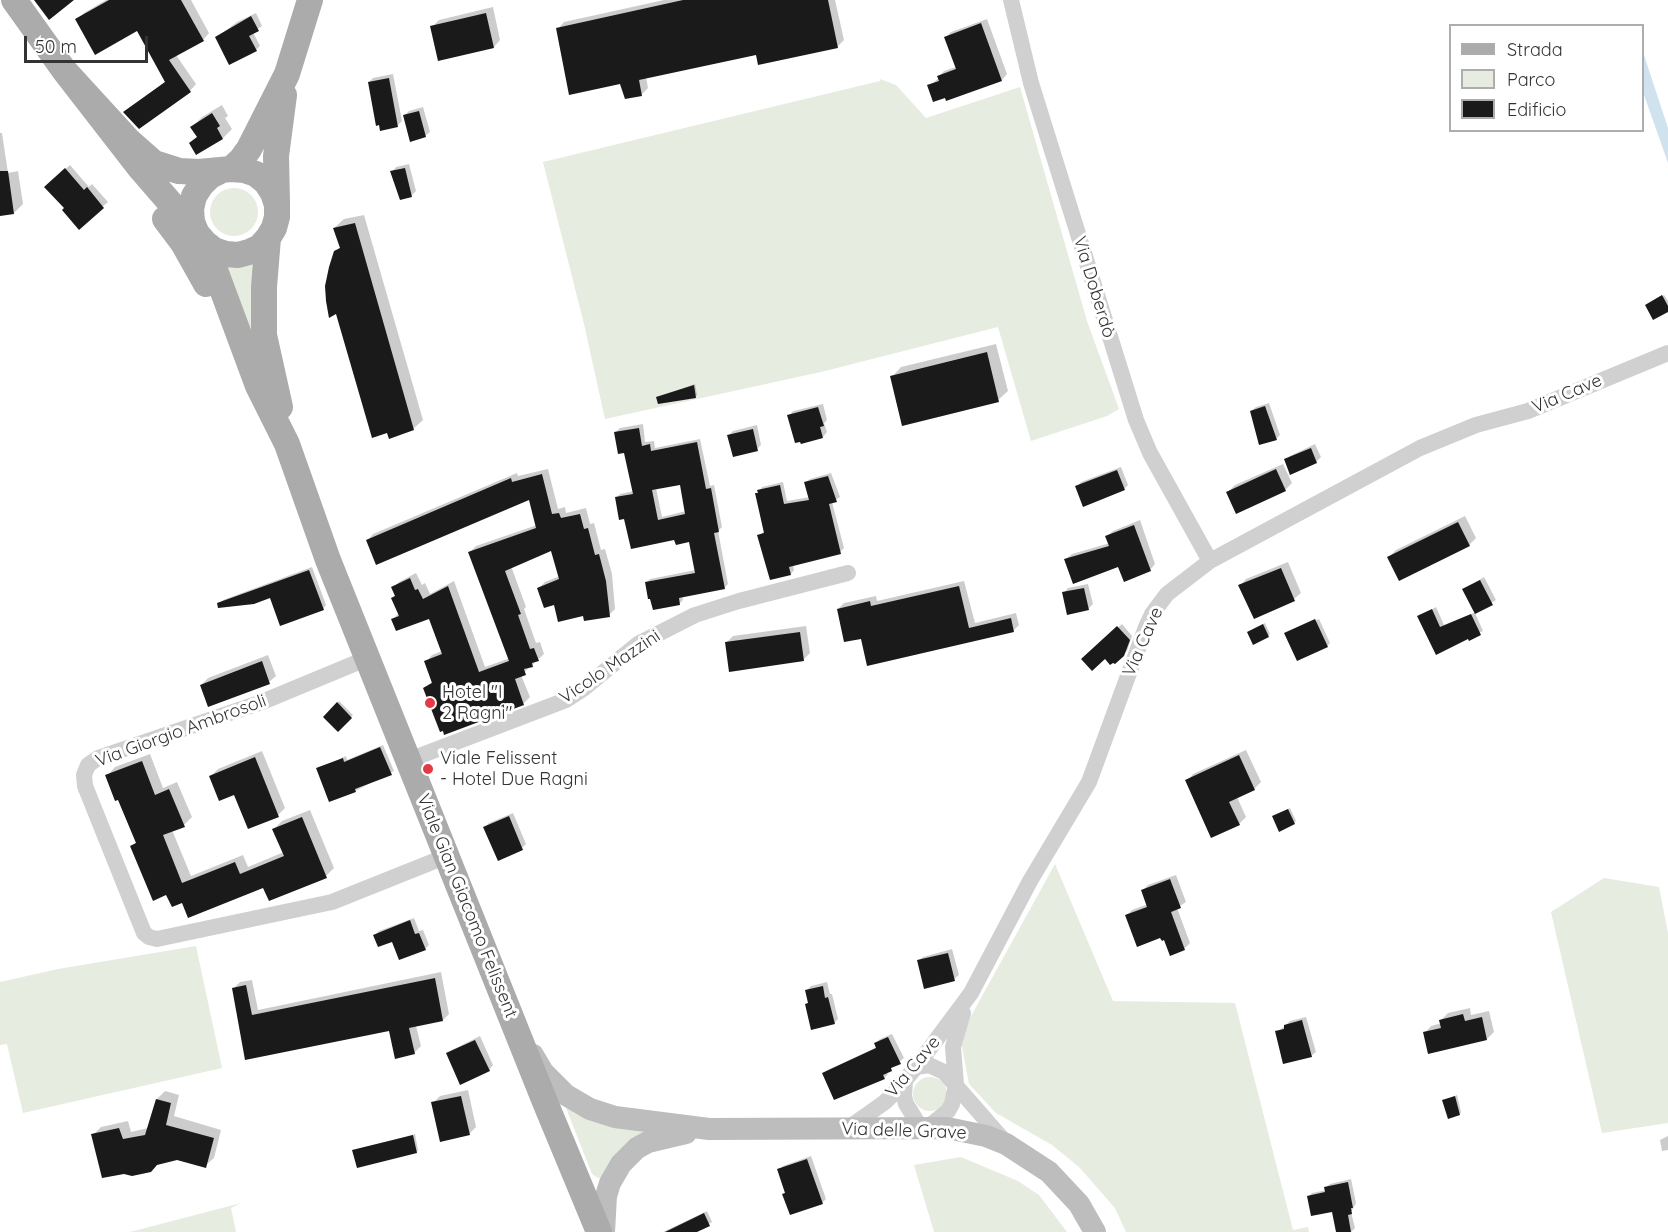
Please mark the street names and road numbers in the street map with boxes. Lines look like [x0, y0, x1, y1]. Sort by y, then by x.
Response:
street label: Via Doberdò [1068, 234, 1120, 340]
street label: Via Cave [1529, 370, 1605, 418]
street label: Via Cave [1118, 604, 1168, 680]
street label: Vicolo Mazzini [555, 625, 665, 709]
street label: Via Giorgio Ambrosoli [93, 690, 269, 772]
street label: Viale Gian Giacomo Felissent [412, 791, 522, 1021]
street label: Via Cave [881, 1032, 945, 1102]
street label: Via delle Grave [841, 1118, 967, 1144]

